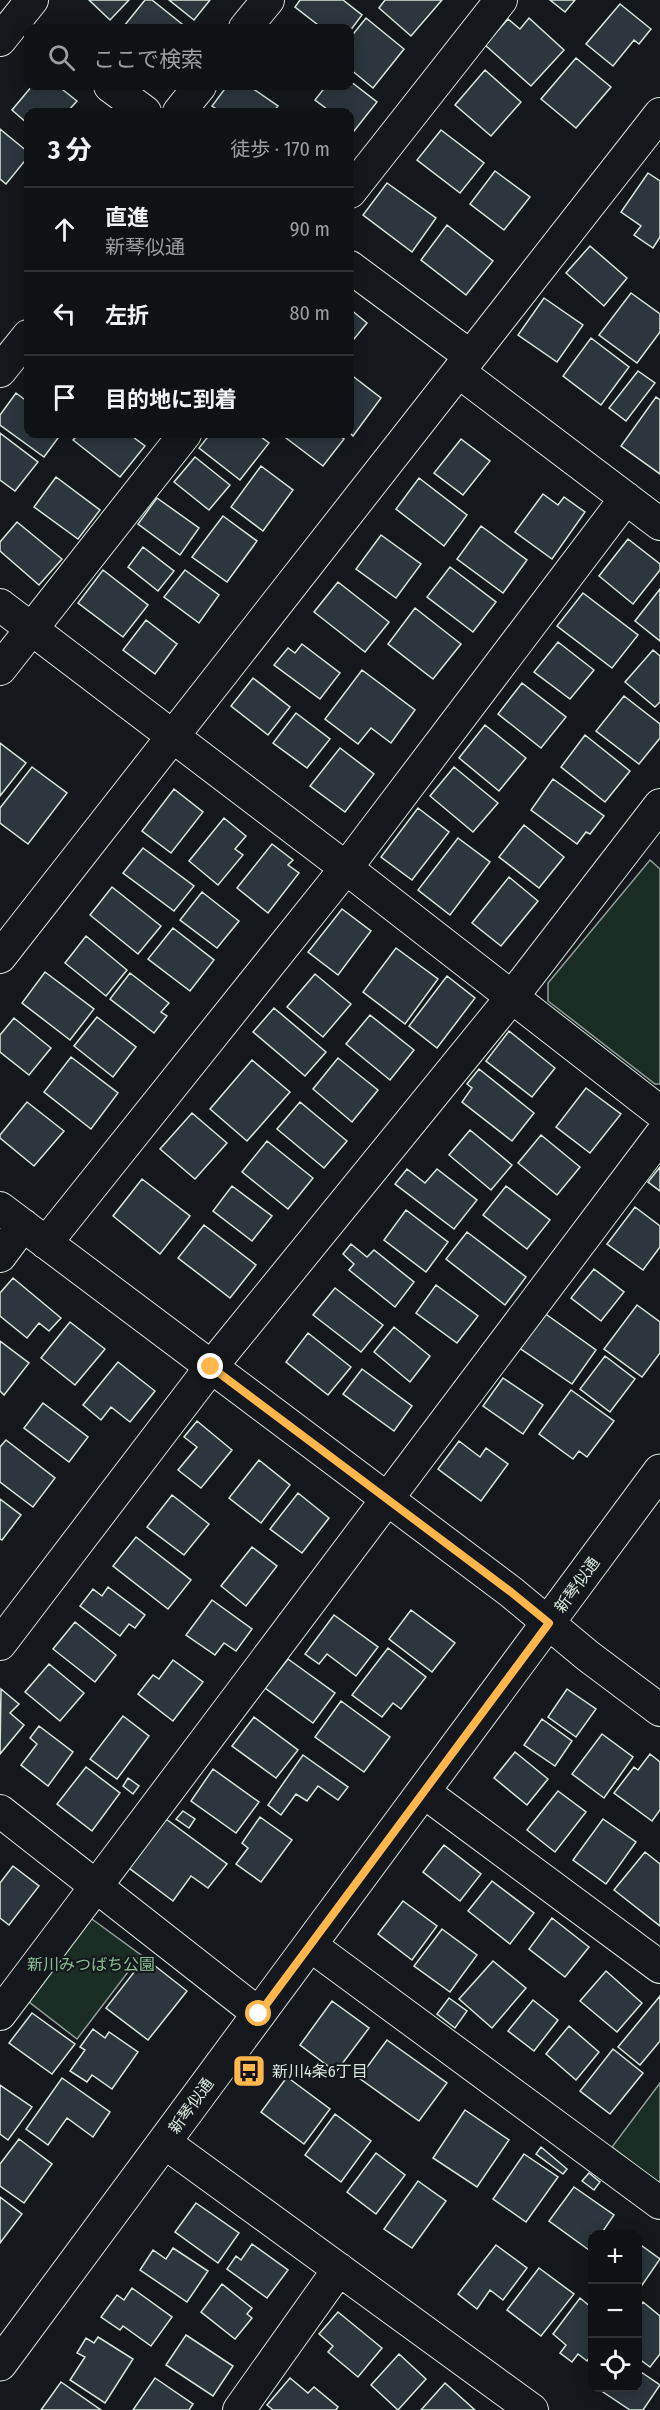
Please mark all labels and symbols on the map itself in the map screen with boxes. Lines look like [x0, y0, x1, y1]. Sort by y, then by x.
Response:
route end [197, 1353, 223, 1379]
street label: 新琴似通 [551, 1554, 603, 1616]
park label: 新川みつばち公園 [27, 1955, 155, 1974]
route start [245, 2000, 271, 2026]
bus stop icon: 新川4条6丁目 [231, 2053, 267, 2089]
place label: 新川4条6丁目 [272, 2062, 368, 2081]
street label: 新琴似通 [165, 2075, 217, 2137]

